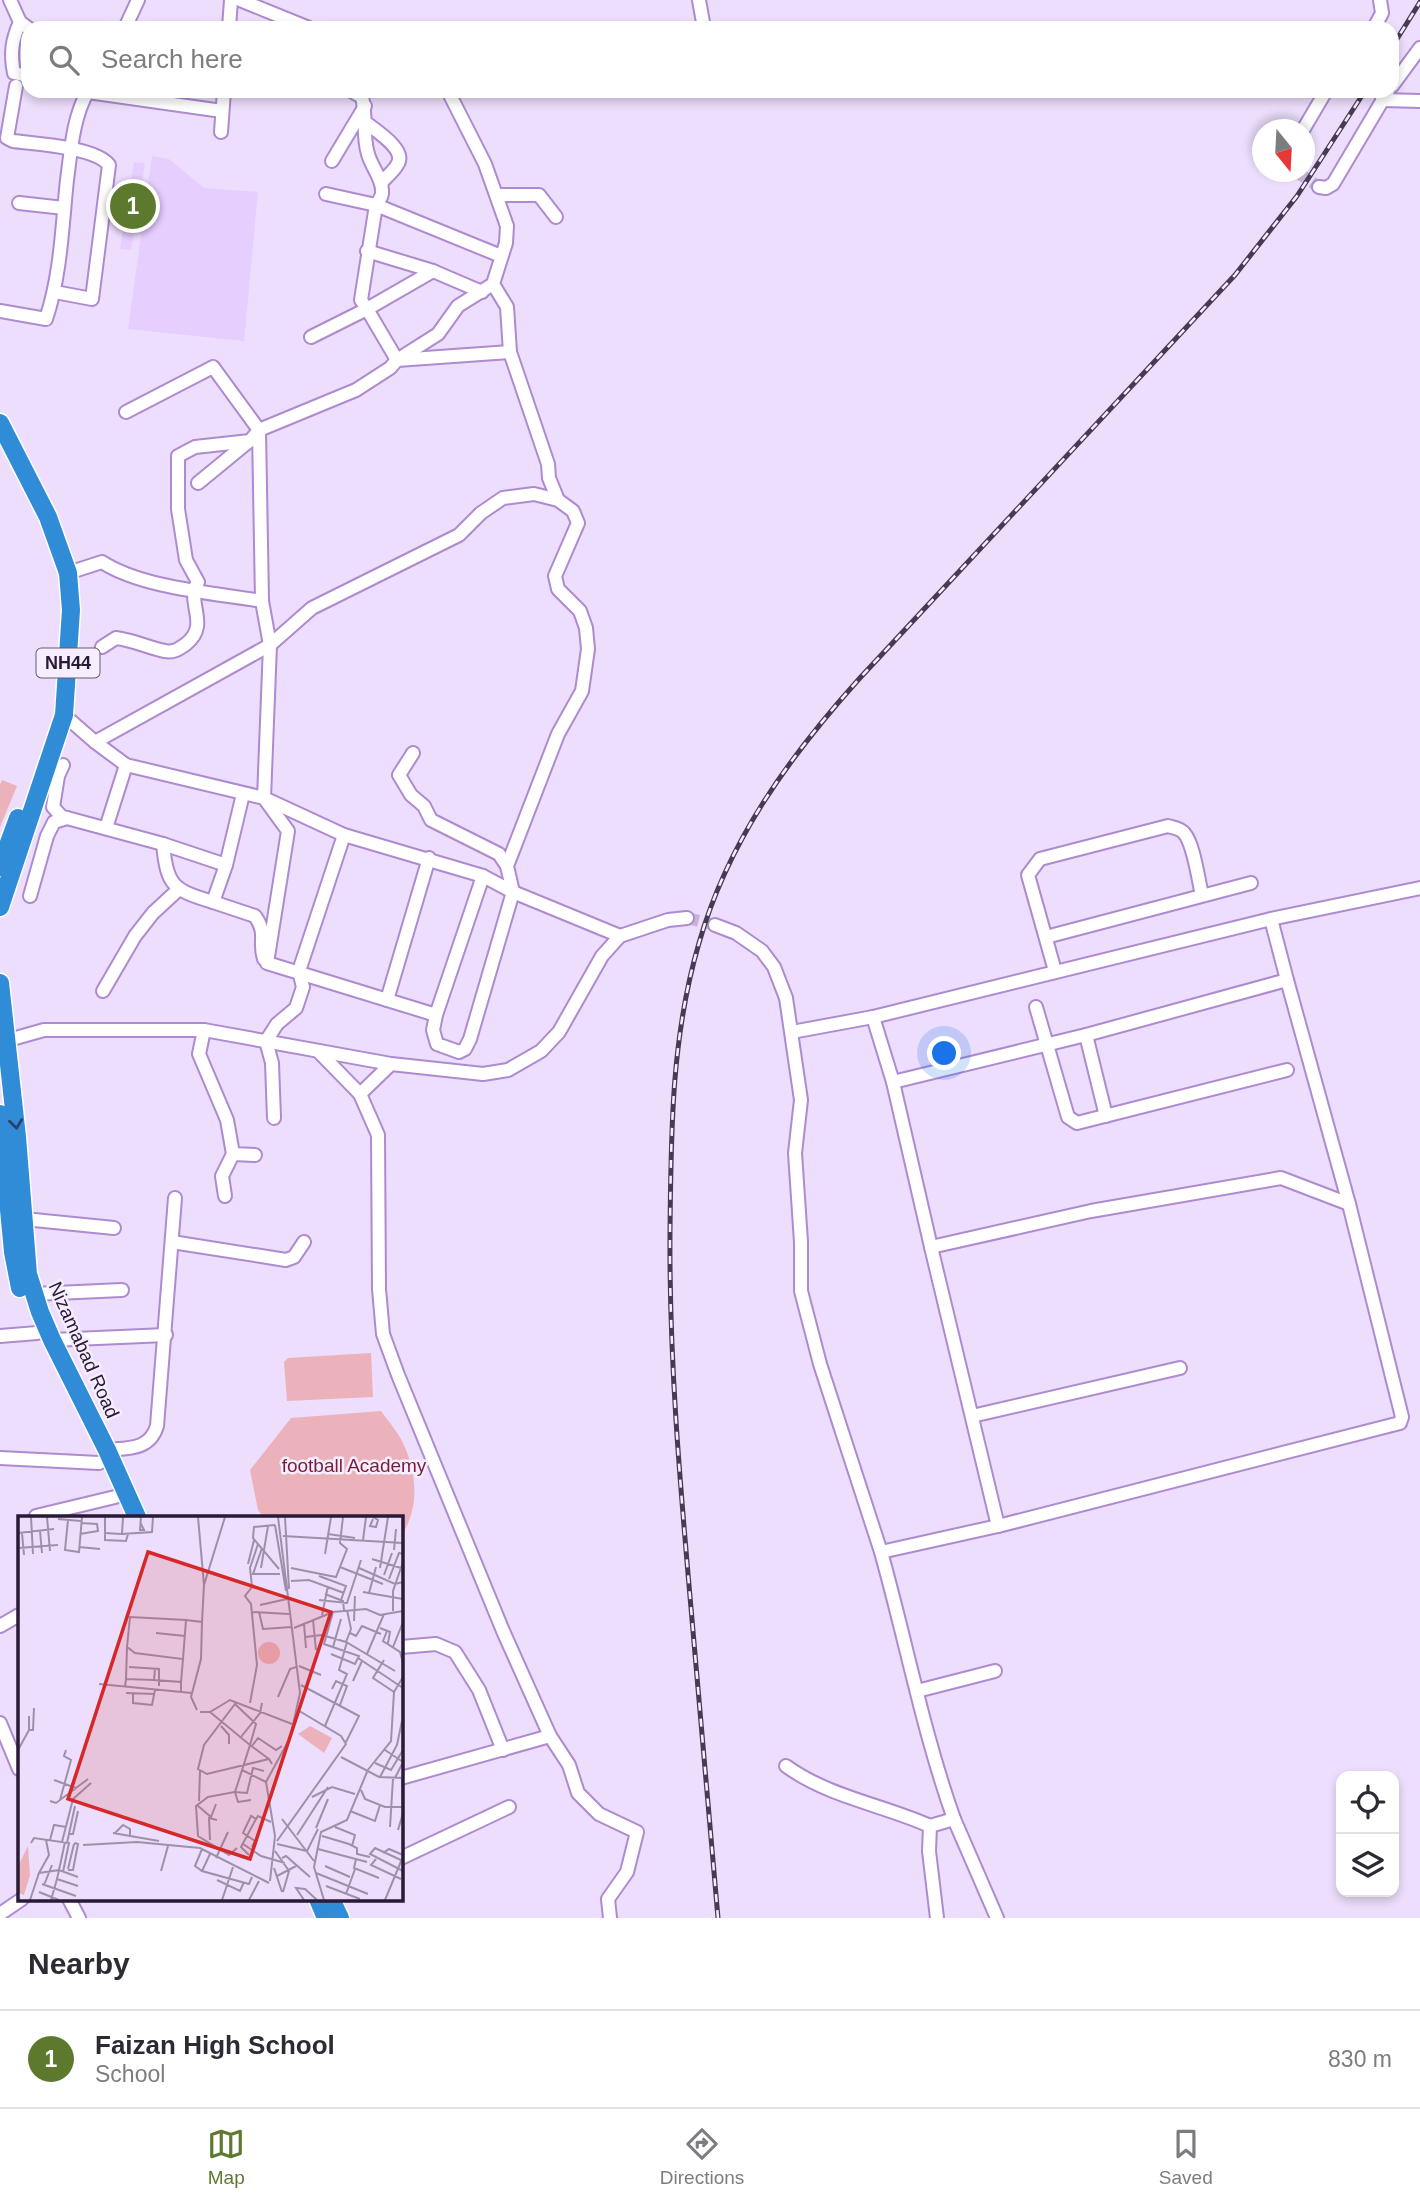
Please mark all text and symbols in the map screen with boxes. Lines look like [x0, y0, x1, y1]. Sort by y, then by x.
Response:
search box [21, 21, 1399, 98]
icon: search [45, 41, 83, 79]
text: Search here [101, 44, 243, 74]
north arrow [1252, 119, 1315, 182]
pin: 1 [110, 180, 156, 232]
road number: NH44 [36, 648, 100, 678]
your location [927, 1036, 961, 1070]
one-way arrow [8, 1119, 23, 1130]
street label: Nizamabad Road [45, 1279, 123, 1421]
park label: football Academy [282, 1455, 427, 1476]
inset map [18, 1516, 402, 1900]
map controls [1336, 1771, 1399, 1897]
button: locate [1336, 1771, 1399, 1834]
button: layers [1336, 1834, 1399, 1897]
text: Nearby [28, 1947, 130, 1980]
text: Faizan High School [95, 2030, 335, 2060]
text: 1 [45, 2046, 57, 2072]
text: 830 m [1328, 2046, 1392, 2072]
text: School [95, 2061, 165, 2087]
tab: Map [207, 2125, 245, 2189]
tab: Directions [660, 2125, 744, 2189]
tab: Saved [1159, 2125, 1213, 2189]

